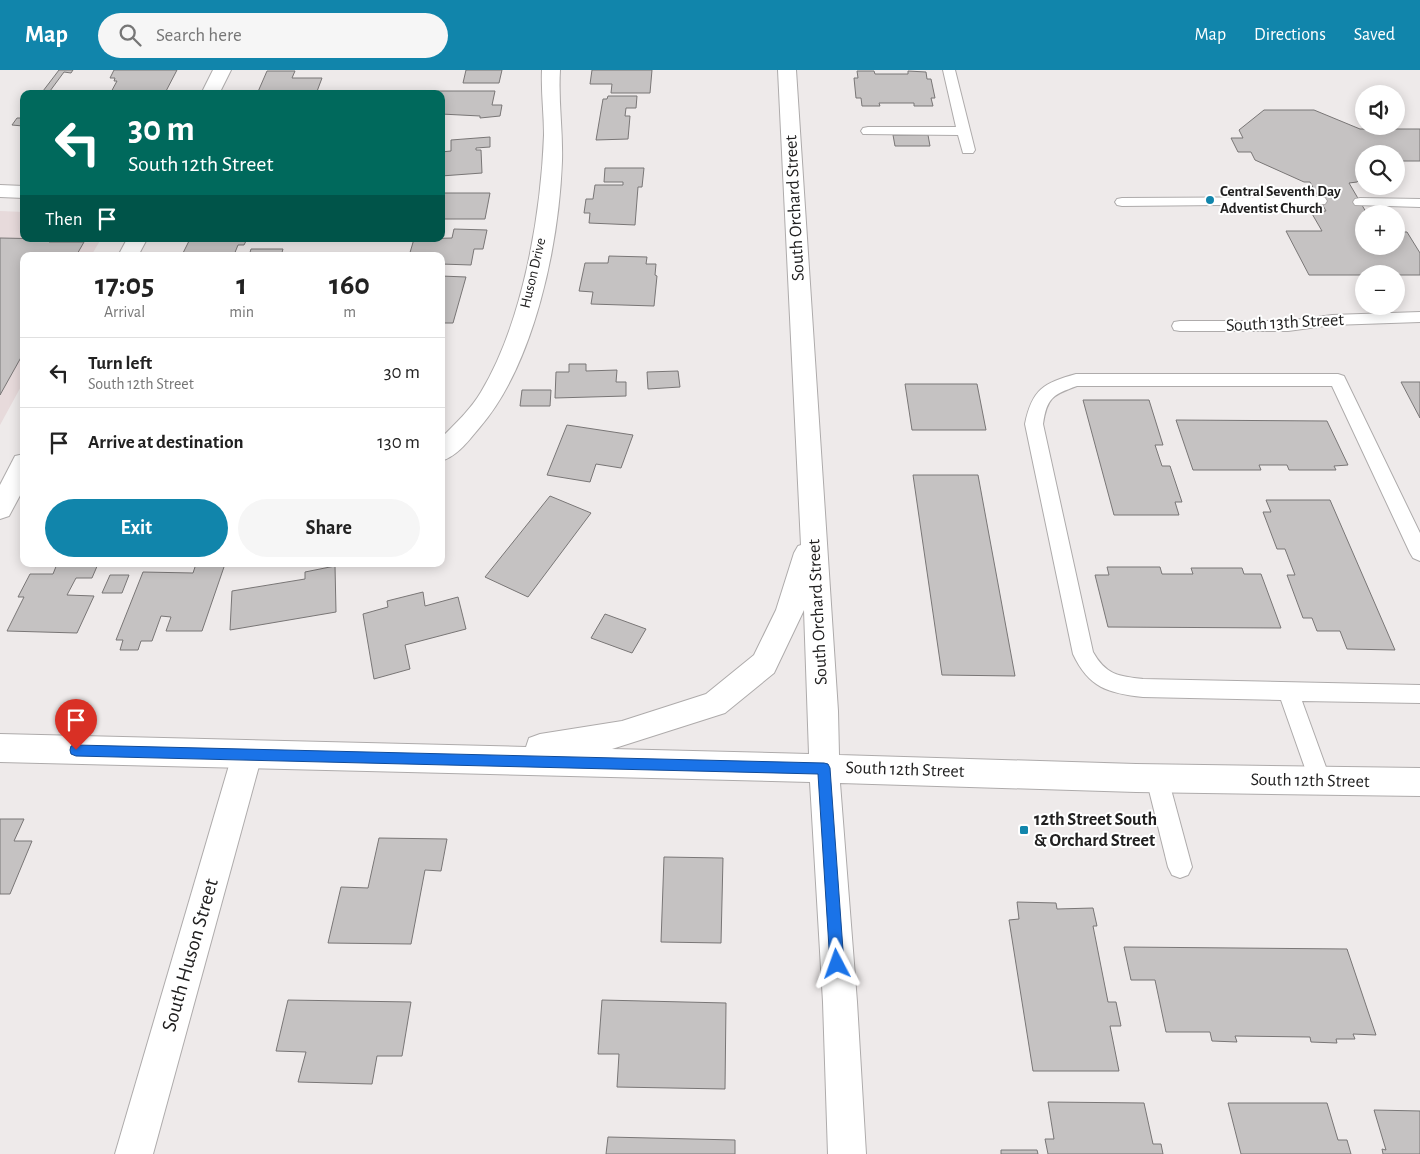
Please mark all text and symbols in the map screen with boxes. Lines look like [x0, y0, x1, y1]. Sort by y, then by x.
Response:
search box [98, 13, 448, 58]
icon: search [116, 21, 144, 49]
text: Map [25, 23, 68, 47]
text: Search here [156, 26, 242, 45]
text: Map [1195, 26, 1226, 44]
text: Directions [1254, 26, 1326, 44]
text: Saved [1354, 26, 1395, 44]
map controls [1355, 85, 1405, 315]
button: sound [1355, 85, 1405, 135]
icon: left [45, 110, 110, 175]
text: 30 m [128, 112, 195, 147]
street label: South Orchard Street [782, 134, 808, 282]
button: search [1355, 145, 1405, 195]
text: South 12th Street [128, 153, 274, 175]
place label: Central Seventh Day Adventist Church [1220, 184, 1341, 216]
marker: Central Seventh Day Adventist Church [1204, 194, 1216, 206]
icon: arrive [93, 205, 121, 233]
button: + [1355, 205, 1405, 255]
text: Then [45, 210, 83, 229]
street label: Huson Drive [518, 236, 548, 310]
button: − [1355, 265, 1405, 315]
text: 17:05 [95, 270, 154, 300]
text: 1 [236, 270, 247, 300]
text: 160 [329, 270, 370, 300]
text: Arrival [104, 304, 145, 320]
text: min [229, 304, 254, 320]
text: m [343, 304, 356, 320]
street label: South 13th Street [1225, 311, 1345, 335]
text: Turn left [88, 354, 152, 373]
icon: left [45, 359, 73, 387]
text: 30 m [384, 363, 420, 382]
text: South 12th Street [88, 376, 194, 392]
icon: arrive [45, 429, 73, 457]
text: Arrive at destination [88, 433, 244, 452]
text: 130 m [377, 433, 420, 452]
button: Exit [45, 499, 228, 557]
button: Share [238, 499, 420, 557]
street label: South Orchard Street [805, 538, 831, 686]
pin [55, 699, 97, 750]
icon: arrive [62, 706, 90, 734]
street label: South 12th Street [845, 759, 965, 781]
street label: South 12th Street [1250, 771, 1370, 791]
place label: 12th Street South & Orchard Street [1034, 811, 1157, 850]
marker: 12th Street South & Orchard Street [1018, 824, 1030, 836]
street label: South Huson Street [158, 876, 222, 1034]
position arrow [810, 937, 862, 989]

